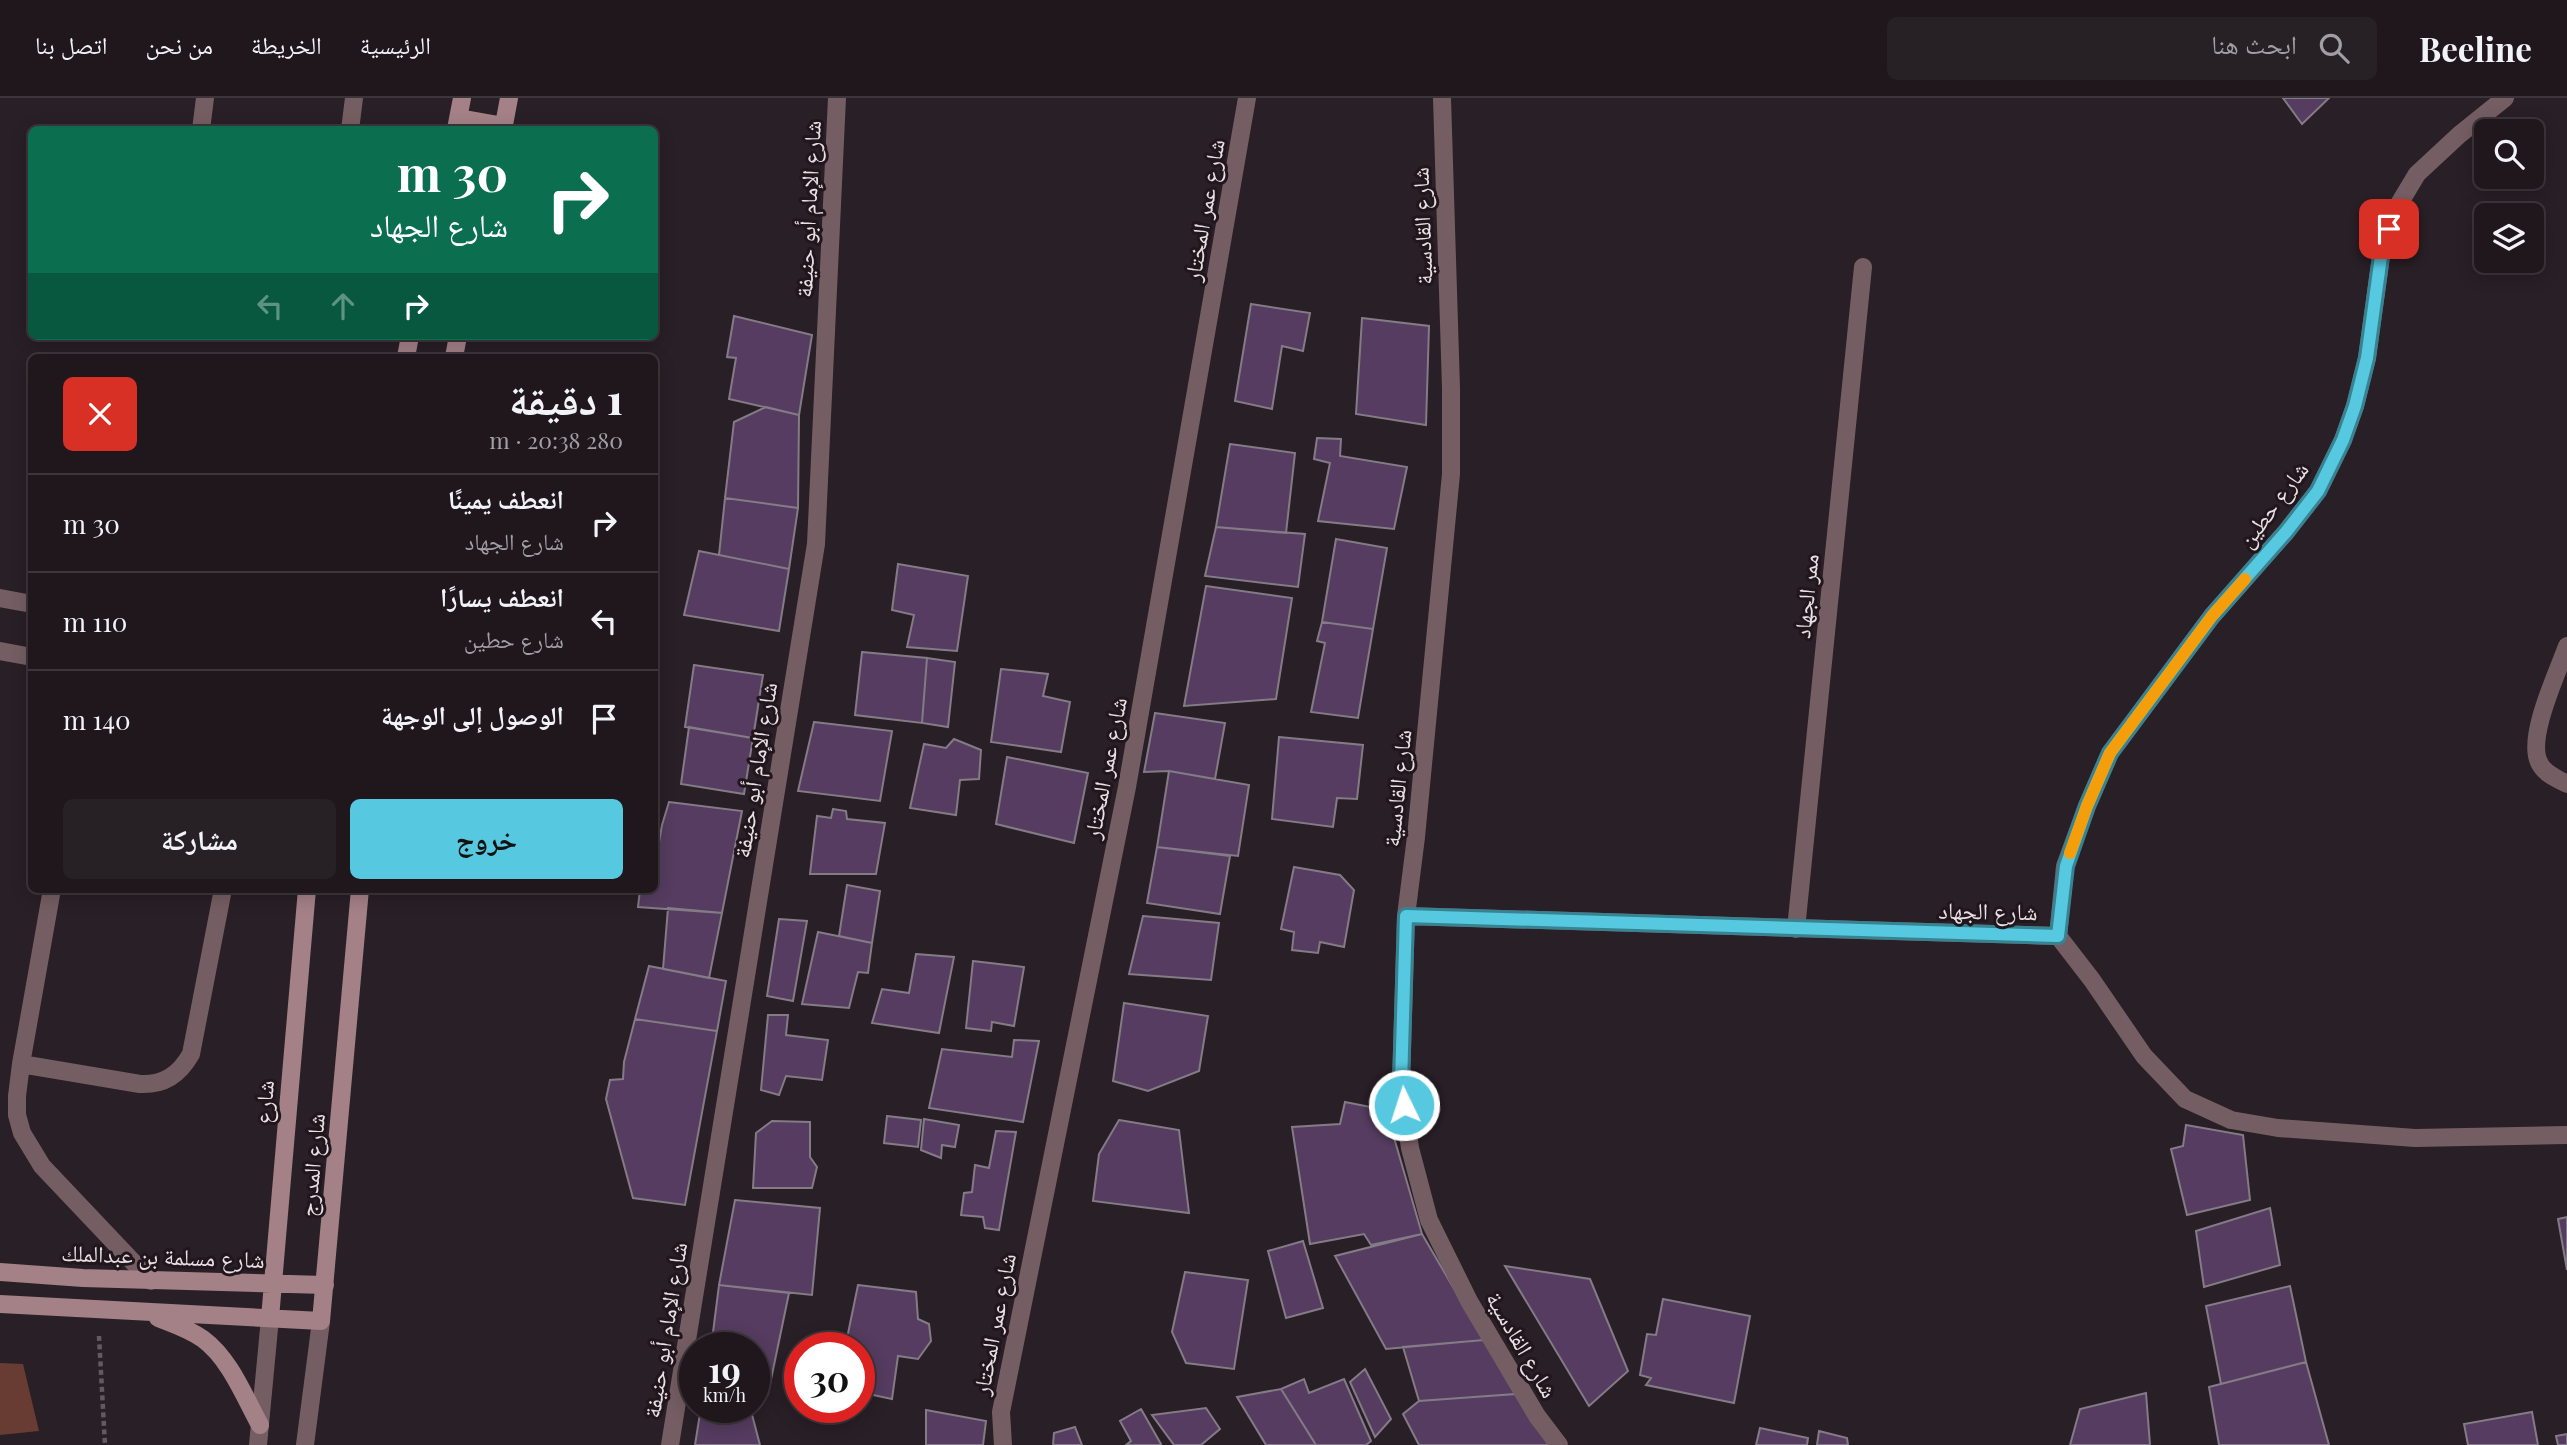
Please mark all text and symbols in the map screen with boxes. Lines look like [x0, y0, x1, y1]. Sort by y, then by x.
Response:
search box [1887, 17, 2377, 80]
text: ابحث هنا [2211, 26, 2297, 61]
text: Beeline [2419, 26, 2532, 70]
text: اتصل بنا [35, 28, 107, 60]
text: من نحن [145, 28, 213, 60]
text: الخريطة [251, 28, 322, 60]
text: الرئيسية [360, 28, 431, 60]
icon: search [2315, 29, 2353, 67]
map controls [2474, 119, 2544, 273]
button: search [2474, 119, 2544, 189]
street label: شارع الإمام أبو حنيفة [787, 120, 829, 298]
street label: شارع عمر المختار [1175, 137, 1232, 285]
text: 30 m [397, 139, 508, 204]
icon: right [532, 154, 623, 245]
street label: شارع القادسية [1403, 167, 1440, 285]
pin [2359, 199, 2419, 259]
text: شارع الجهاد [370, 202, 508, 245]
button: layers [2474, 203, 2544, 273]
icon: arrive [2370, 210, 2408, 248]
icon: left [251, 287, 289, 325]
icon: ahead [324, 287, 362, 325]
icon: right [397, 287, 435, 325]
text: 1 دقيقة [509, 370, 623, 426]
button: close [63, 377, 137, 451]
text: 280 m · 20:38 [489, 424, 623, 455]
street label: شارع حطين [2229, 455, 2315, 554]
text: انعطف يمينًا [448, 481, 564, 516]
icon: right [585, 504, 623, 542]
text: 30 m [63, 506, 120, 541]
text: شارع الجهاد [465, 525, 564, 556]
street label: ممر الجهاد [1785, 552, 1825, 640]
text: انعطف يسارًا [440, 579, 564, 614]
icon: left [585, 602, 623, 640]
text: 110 m [63, 604, 127, 639]
text: شارع حطين [464, 623, 564, 654]
street label: شارع الإمام أبو حنيفة [725, 680, 785, 860]
street label: شارع عمر المختار [1075, 694, 1134, 843]
text: الوصول إلى الوجهة [381, 697, 564, 732]
icon: arrive [585, 700, 623, 738]
text: 140 m [63, 702, 131, 737]
street label: شارع القادسية [1374, 728, 1419, 848]
button: مشاركة [63, 799, 336, 879]
button: خروج [350, 799, 623, 879]
street label: شارع الجهاد [1938, 894, 2038, 927]
position arrow [1367, 1068, 1441, 1142]
street label: شارع [246, 1079, 281, 1125]
street label: شارع المدرج [291, 1112, 332, 1218]
street label: شارع مسلمة بن عبدالملك [61, 1236, 265, 1275]
street label: شارع الإمام أبو حنيفة [635, 1240, 695, 1420]
street label: شارع عمر المختار [964, 1250, 1023, 1399]
street label: شارع القادسية [1479, 1285, 1566, 1403]
speed limit sign: 30 [784, 1332, 875, 1423]
text: 19 [708, 1345, 741, 1392]
text: km/h [703, 1383, 746, 1407]

